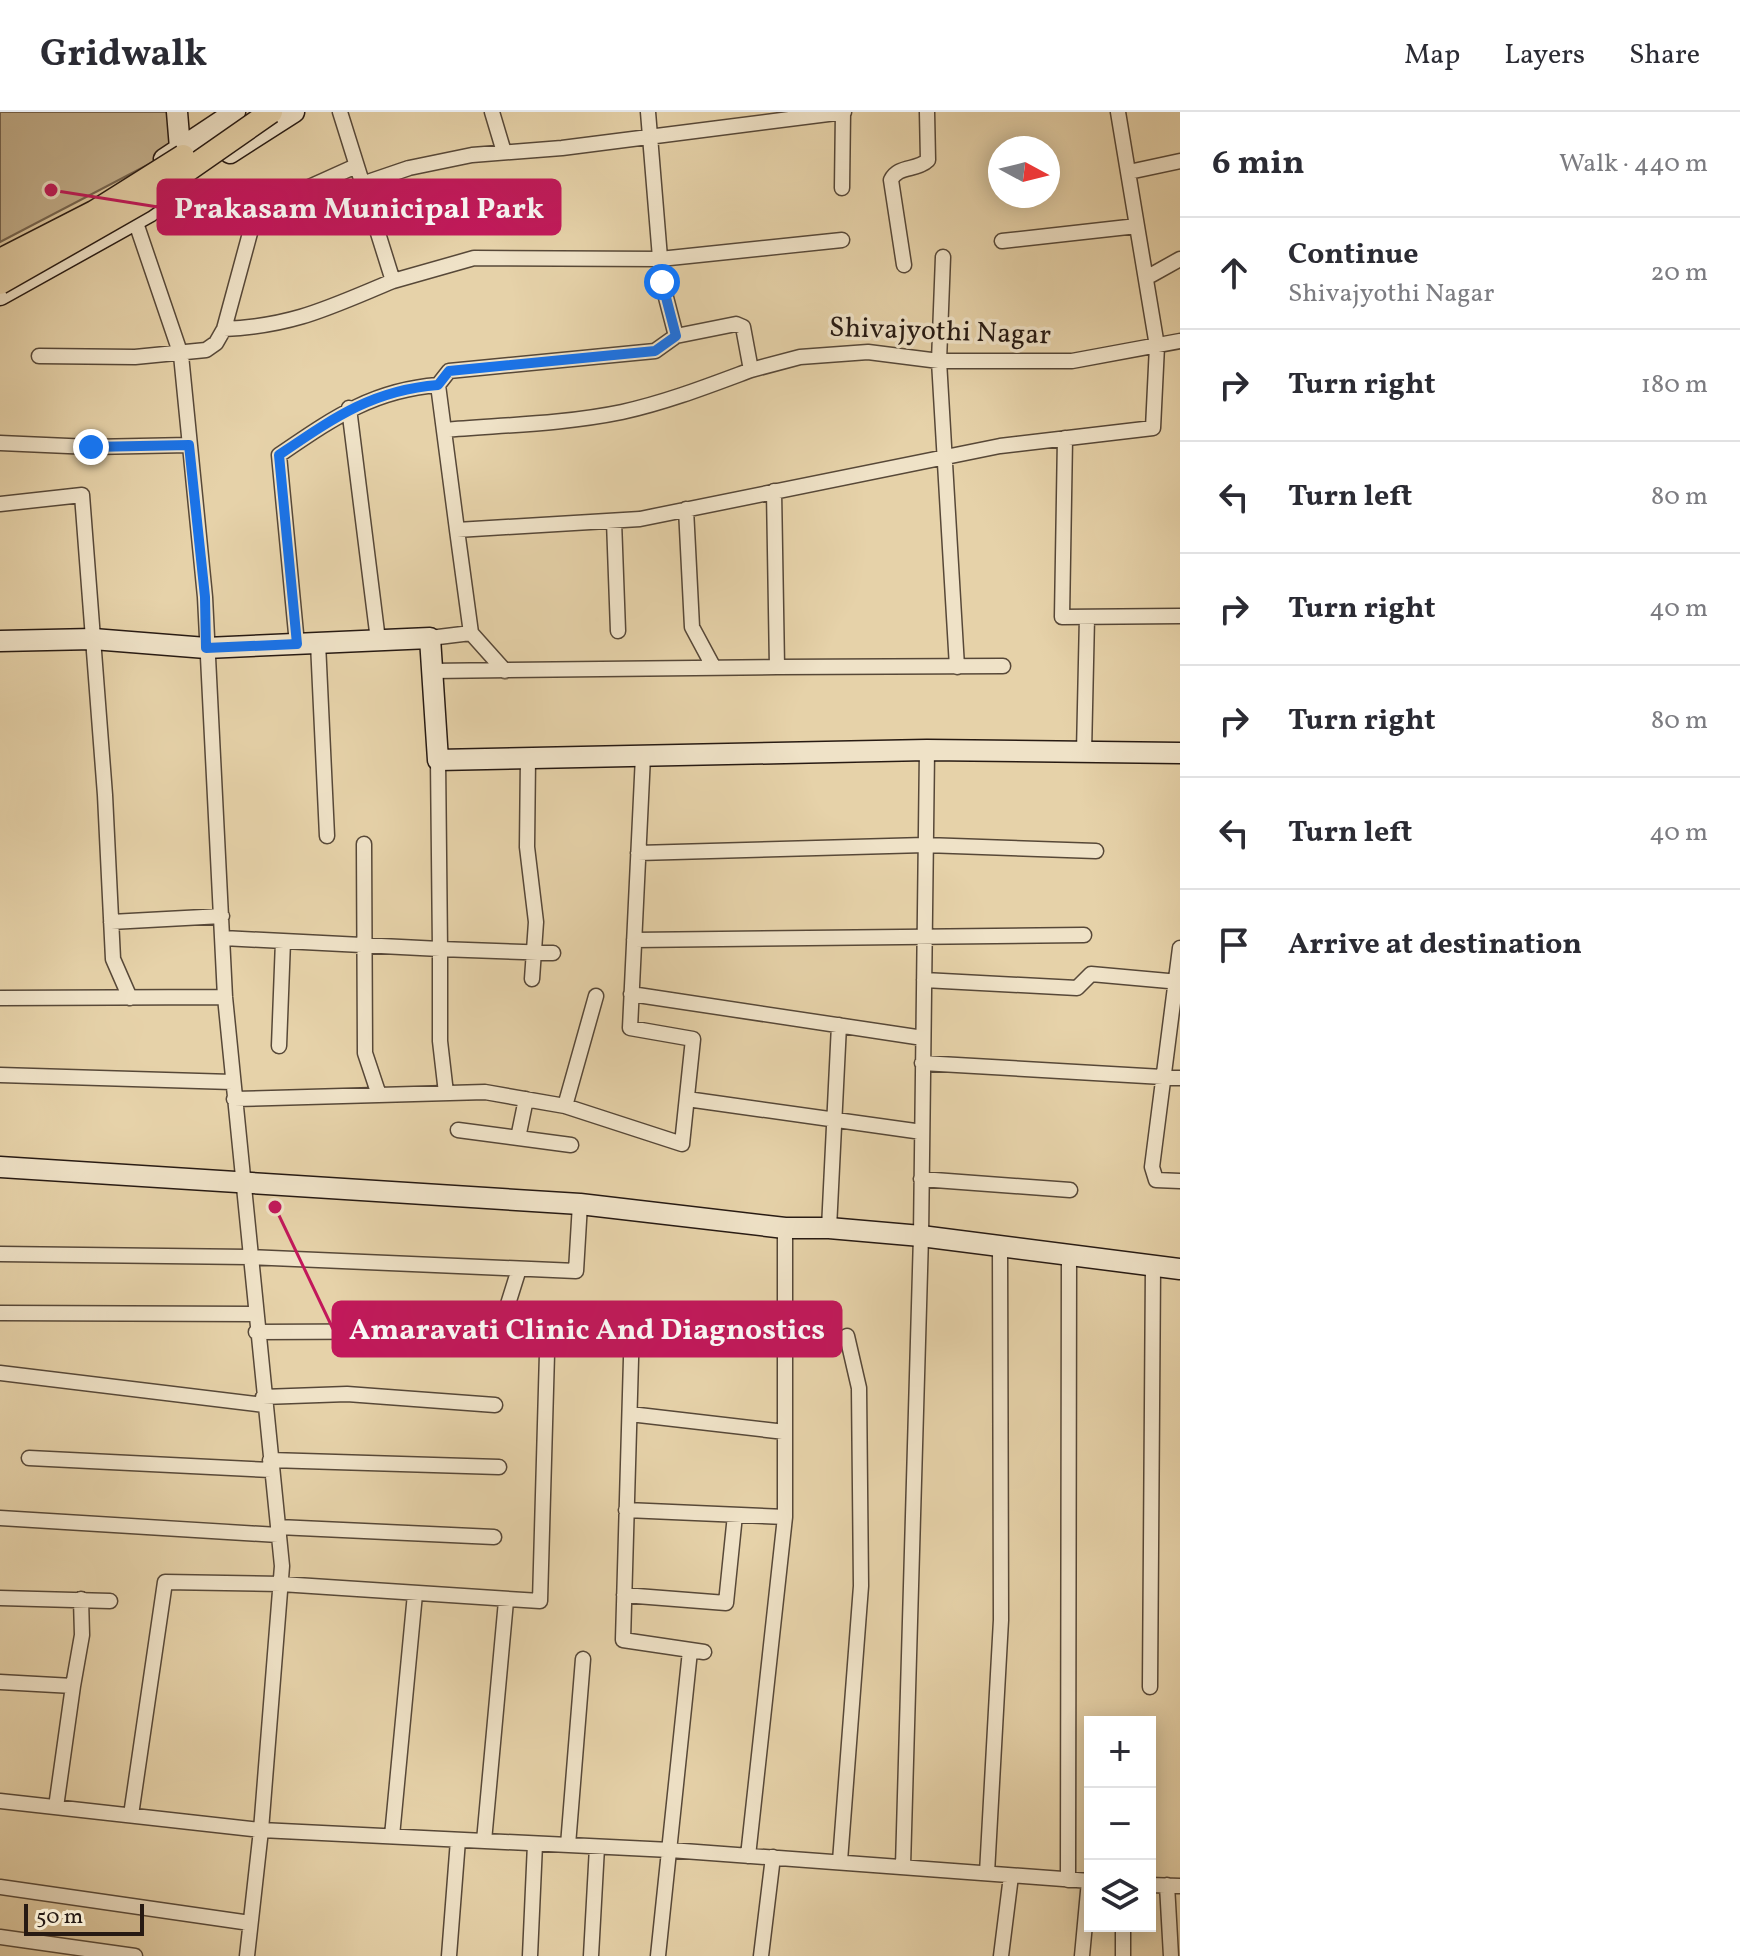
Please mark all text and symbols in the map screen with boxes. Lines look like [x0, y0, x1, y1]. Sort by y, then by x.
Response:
text: Gridwalk [40, 29, 207, 82]
text: Map [1404, 36, 1460, 75]
text: Layers [1504, 36, 1585, 75]
text: Share [1629, 36, 1700, 75]
north arrow [988, 136, 1060, 208]
text: 6 min [1212, 141, 1305, 188]
text: Walk · 440 m [1559, 146, 1708, 182]
callout: Prakasam Municipal Park [158, 180, 560, 234]
text: Prakasam Municipal Park [174, 189, 544, 231]
text: Continue [1288, 234, 1419, 276]
icon: ahead [1212, 251, 1256, 295]
text: 20 m [1650, 255, 1708, 291]
route start [644, 264, 680, 300]
text: Shivajyothi Nagar [1288, 276, 1494, 312]
street label: Shivajyothi Nagar [828, 309, 1052, 355]
icon: right [1212, 363, 1256, 407]
text: Turn right [1288, 364, 1436, 406]
text: 180 m [1641, 367, 1708, 403]
route end [73, 429, 109, 465]
icon: left [1212, 475, 1256, 519]
text: Turn left [1288, 476, 1412, 518]
text: 80 m [1651, 479, 1708, 515]
icon: right [1212, 587, 1256, 631]
text: Turn right [1288, 588, 1436, 630]
text: 40 m [1649, 591, 1708, 627]
icon: right [1212, 699, 1256, 743]
text: Turn right [1288, 700, 1436, 742]
text: 80 m [1651, 703, 1708, 739]
icon: left [1212, 811, 1256, 855]
text: Turn left [1288, 812, 1412, 854]
text: 40 m [1649, 815, 1708, 851]
icon: arrive [1212, 923, 1256, 967]
text: Arrive at destination [1288, 924, 1582, 966]
callout: Amaravati Clinic And Diagnostics [333, 1302, 841, 1356]
text: Amaravati Clinic And Diagnostics [349, 1310, 825, 1352]
map controls [1084, 1716, 1156, 1932]
button: + [1084, 1716, 1156, 1788]
button: − [1084, 1788, 1156, 1860]
button: layers [1084, 1860, 1156, 1932]
scale bar [24, 1900, 144, 1936]
text: 50 m [36, 1902, 83, 1933]

